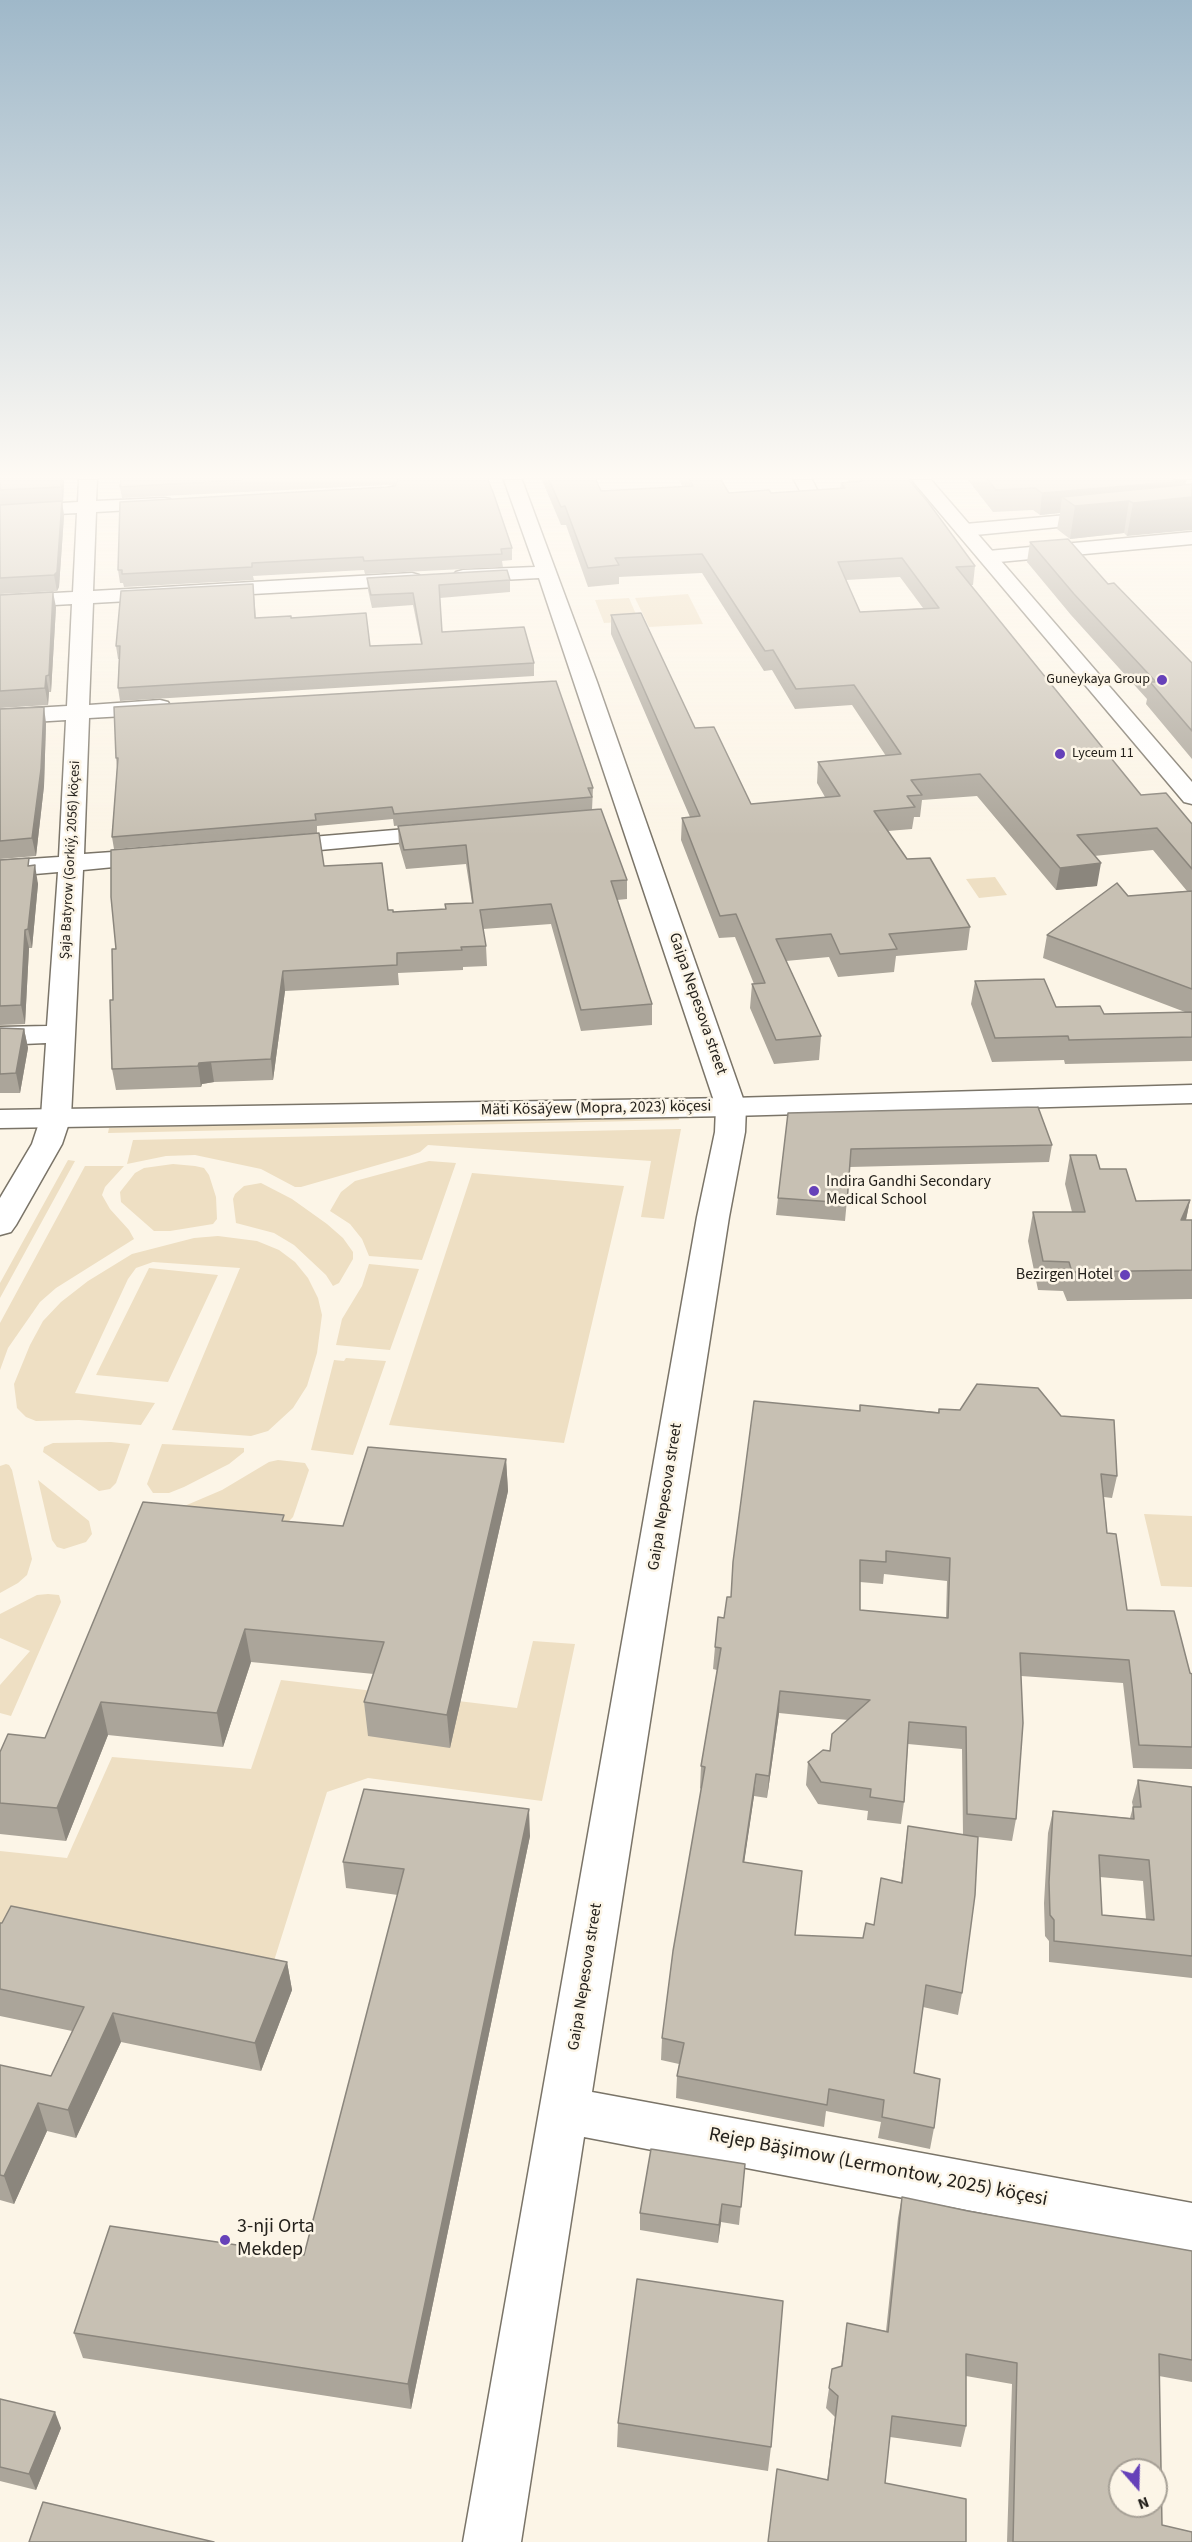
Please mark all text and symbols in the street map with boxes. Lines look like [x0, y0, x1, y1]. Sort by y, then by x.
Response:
place label: Guneykaya Group [1046, 672, 1150, 688]
marker: Guneykaya Group [1155, 673, 1169, 687]
place label: Lyceum 11 [1072, 746, 1134, 762]
marker: Lyceum 11 [1053, 747, 1067, 761]
street label: Şaja Batyrow (Gorkiý, 2056) köçesi [57, 760, 85, 960]
street label: Gaipa Nepesova street [664, 930, 730, 1078]
street label: Mäti Kösäýew (Mopra, 2023) köçesi [480, 1097, 712, 1121]
place label: Indira Gandhi Secondary Medical School [826, 1172, 991, 1210]
marker: Indira Gandhi Secondary Medical School [807, 1184, 821, 1198]
place label: Bezirgen Hotel [1016, 1265, 1113, 1285]
marker: Bezirgen Hotel [1118, 1268, 1132, 1282]
street label: Gaipa Nepesova street [645, 1422, 687, 1572]
street label: Gaipa Nepesova street [565, 1902, 607, 2052]
street label: Rejep Bäşimow (Lermontow, 2025) köçesi [707, 2123, 1049, 2213]
place label: 3-nji Orta Mekdep [237, 2216, 315, 2263]
marker: 3-nji Orta Mekdep [218, 2233, 232, 2247]
north arrow [1108, 2458, 1168, 2518]
text: N [1135, 2491, 1152, 2515]

